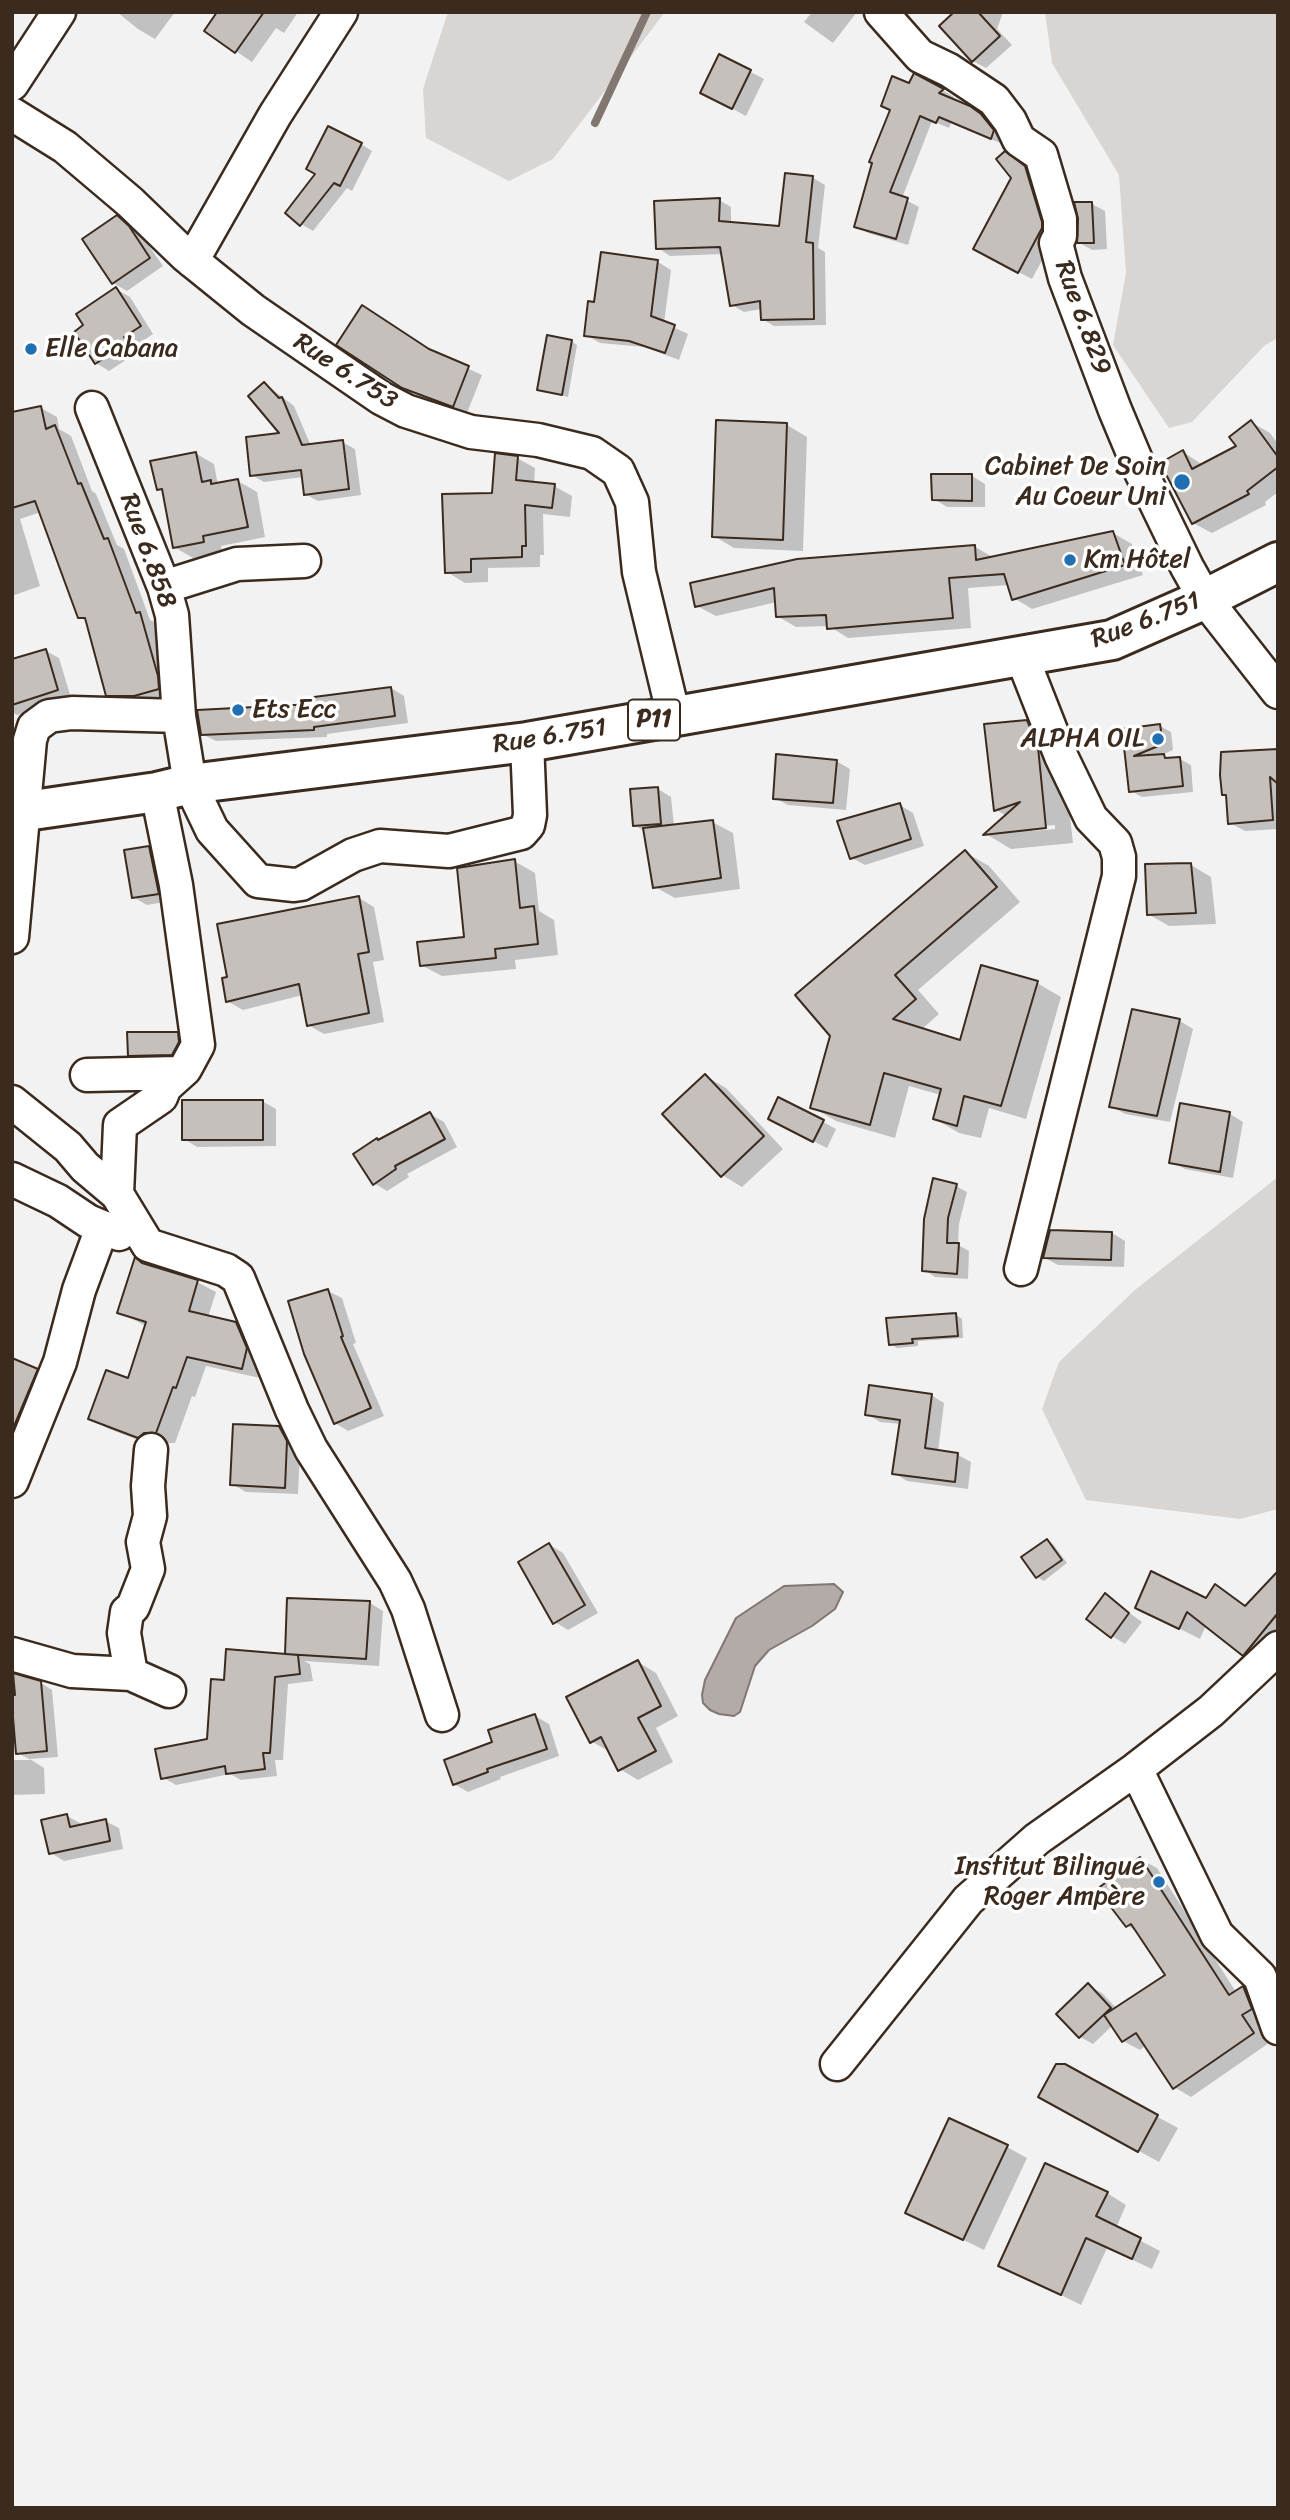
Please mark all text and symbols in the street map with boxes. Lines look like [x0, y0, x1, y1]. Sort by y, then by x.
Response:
street label: Rue 6.829 [1047, 257, 1117, 379]
street label: Rue 6.753 [287, 327, 403, 417]
place label: Elle Cabana [45, 333, 178, 365]
marker: Elle Cabana [23, 341, 39, 357]
place label: Cabinet De Soin Au Coeur Uni [985, 451, 1166, 512]
marker: Cabinet De Soin Au Coeur Uni [1172, 472, 1192, 492]
street label: Rue 6.858 [112, 489, 182, 613]
place label: Km Hôtel [1084, 544, 1190, 576]
marker: Km Hôtel [1062, 552, 1078, 568]
street label: Rue 6.751 [1087, 586, 1205, 656]
place label: Ets Ecc [252, 694, 337, 726]
road number: P11 [628, 700, 680, 740]
marker: Ets Ecc [230, 702, 246, 718]
street label: Rue 6.751 [491, 713, 609, 761]
place label: ALPHA OIL [1021, 723, 1144, 755]
marker: ALPHA OIL [1150, 731, 1166, 747]
place label: Institut Bilingue Roger Ampère [955, 1851, 1145, 1912]
marker: Institut Bilingue Roger Ampère [1151, 1874, 1167, 1890]

